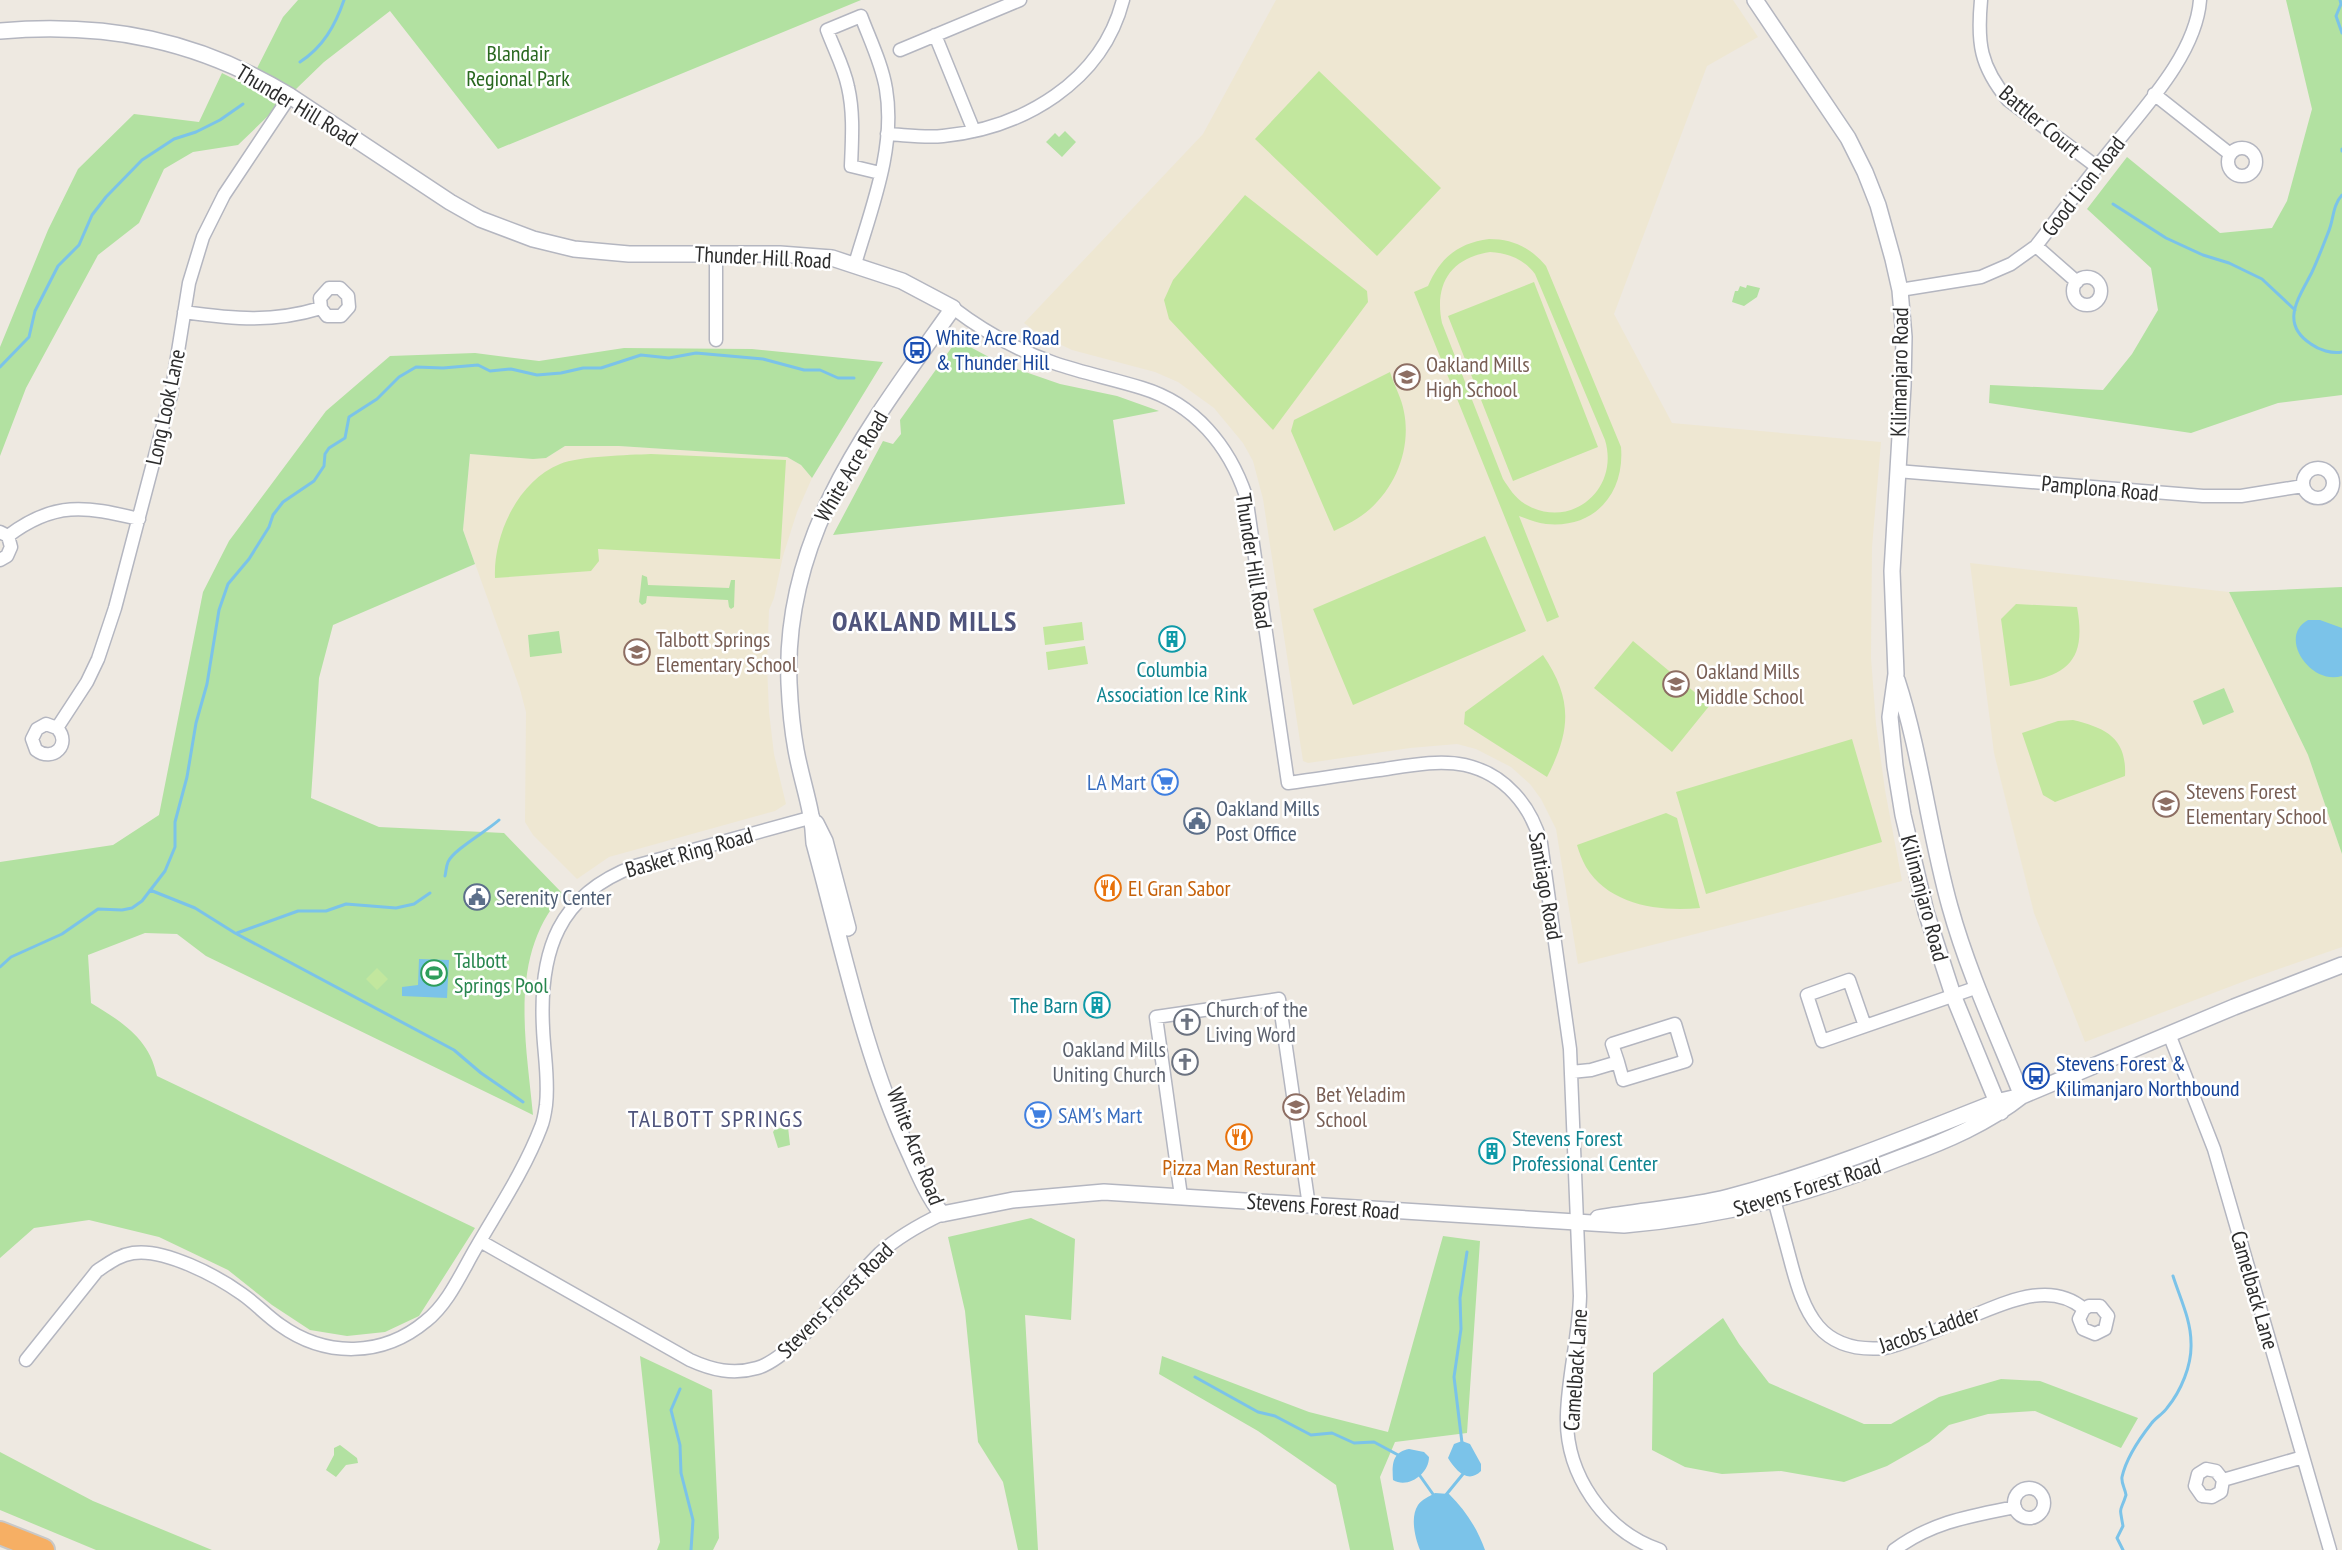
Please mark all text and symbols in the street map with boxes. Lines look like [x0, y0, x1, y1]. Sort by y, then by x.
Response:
park label: Blandair Regional Park [466, 39, 570, 92]
street label: Thunder Hill Road [231, 58, 363, 152]
street label: Battler Court [1994, 79, 2086, 163]
street label: Good Lion Road [2035, 130, 2131, 242]
street label: Thunder Hill Road [694, 239, 832, 275]
street label: Kilimanjaro Road [1884, 307, 1914, 437]
place label: White Acre Road & Thunder Hill [936, 323, 1060, 376]
bus stop icon: White Acre Road & Thunder Hill [902, 335, 932, 365]
street label: Long Look Lane [139, 347, 191, 467]
place label: Oakland Mills High School [1426, 350, 1530, 403]
school or university icon: Oakland Mills High School [1392, 362, 1422, 392]
street label: White Acre Road [808, 405, 894, 527]
street label: Pamplona Road [2040, 469, 2160, 507]
street label: Thunder Hill Road [1229, 491, 1279, 631]
district label: OAKLAND MILLS [832, 602, 1018, 639]
building icon: Columbia Association Ice Rink [1157, 624, 1187, 654]
place label: Talbott Springs Elementary School [656, 625, 798, 678]
school or university icon: Talbott Springs Elementary School [622, 637, 652, 667]
place label: Columbia Association Ice Rink [1097, 655, 1248, 708]
place label: Oakland Mills Middle School [1696, 657, 1805, 710]
school or university icon: Oakland Mills Middle School [1661, 669, 1691, 699]
supermarket icon: LA Mart [1150, 767, 1180, 797]
place label: LA Mart [1087, 768, 1146, 796]
place label: Stevens Forest Elementary School [2186, 777, 2328, 830]
school or university icon: Stevens Forest Elementary School [2151, 789, 2181, 819]
place label: Oakland Mills Post Office [1216, 794, 1320, 847]
public building icon: Oakland Mills Post Office [1182, 806, 1212, 836]
street label: Basket Ring Road [622, 820, 756, 884]
street label: Santiago Road [1523, 830, 1569, 942]
street label: Kilimanjaro Road [1895, 832, 1955, 964]
restaurant icon: El Gran Sabor [1093, 873, 1123, 903]
place label: El Gran Sabor [1128, 874, 1231, 902]
public building icon: Serenity Center [462, 882, 492, 912]
place label: Serenity Center [496, 883, 611, 911]
place label: Talbott Springs Pool [454, 946, 549, 999]
sports icon: Talbott Springs Pool [419, 958, 449, 988]
building icon: The Barn [1082, 990, 1112, 1020]
place label: The Barn [1010, 991, 1078, 1019]
place label: Church of the Living Word [1206, 995, 1308, 1048]
church icon: Church of the Living Word [1172, 1007, 1202, 1037]
place label: Oakland Mills Uniting Church [1053, 1035, 1166, 1088]
church icon: Oakland Mills Uniting Church [1170, 1047, 1200, 1077]
place label: Stevens Forest & Kilimanjaro Northbound [2056, 1049, 2239, 1102]
bus stop icon: Stevens Forest & Kilimanjaro Northbound [2021, 1061, 2051, 1091]
place label: Bet Yeladim School [1316, 1080, 1406, 1133]
street label: White Acre Road [881, 1083, 951, 1209]
school or university icon: Bet Yeladim School [1281, 1092, 1311, 1122]
supermarket icon: SAM's Mart [1023, 1100, 1053, 1130]
place label: SAM's Mart [1058, 1101, 1142, 1129]
district label: TALBOTT SPRINGS [628, 1103, 804, 1134]
restaurant icon: Pizza Man Resturant [1224, 1122, 1254, 1152]
place label: Stevens Forest Professional Center [1512, 1124, 1658, 1177]
building icon: Stevens Forest Professional Center [1477, 1136, 1507, 1166]
street label: Stevens Forest Road [1730, 1151, 1884, 1223]
place label: Pizza Man Resturant [1162, 1153, 1316, 1181]
street label: Stevens Forest Road [1246, 1187, 1400, 1225]
street label: Camelback Lane [2225, 1227, 2285, 1353]
street label: Stevens Forest Road [771, 1236, 899, 1364]
street label: Jacobs Ladder [1874, 1299, 1983, 1360]
street label: Camelback Lane [1557, 1308, 1593, 1432]

